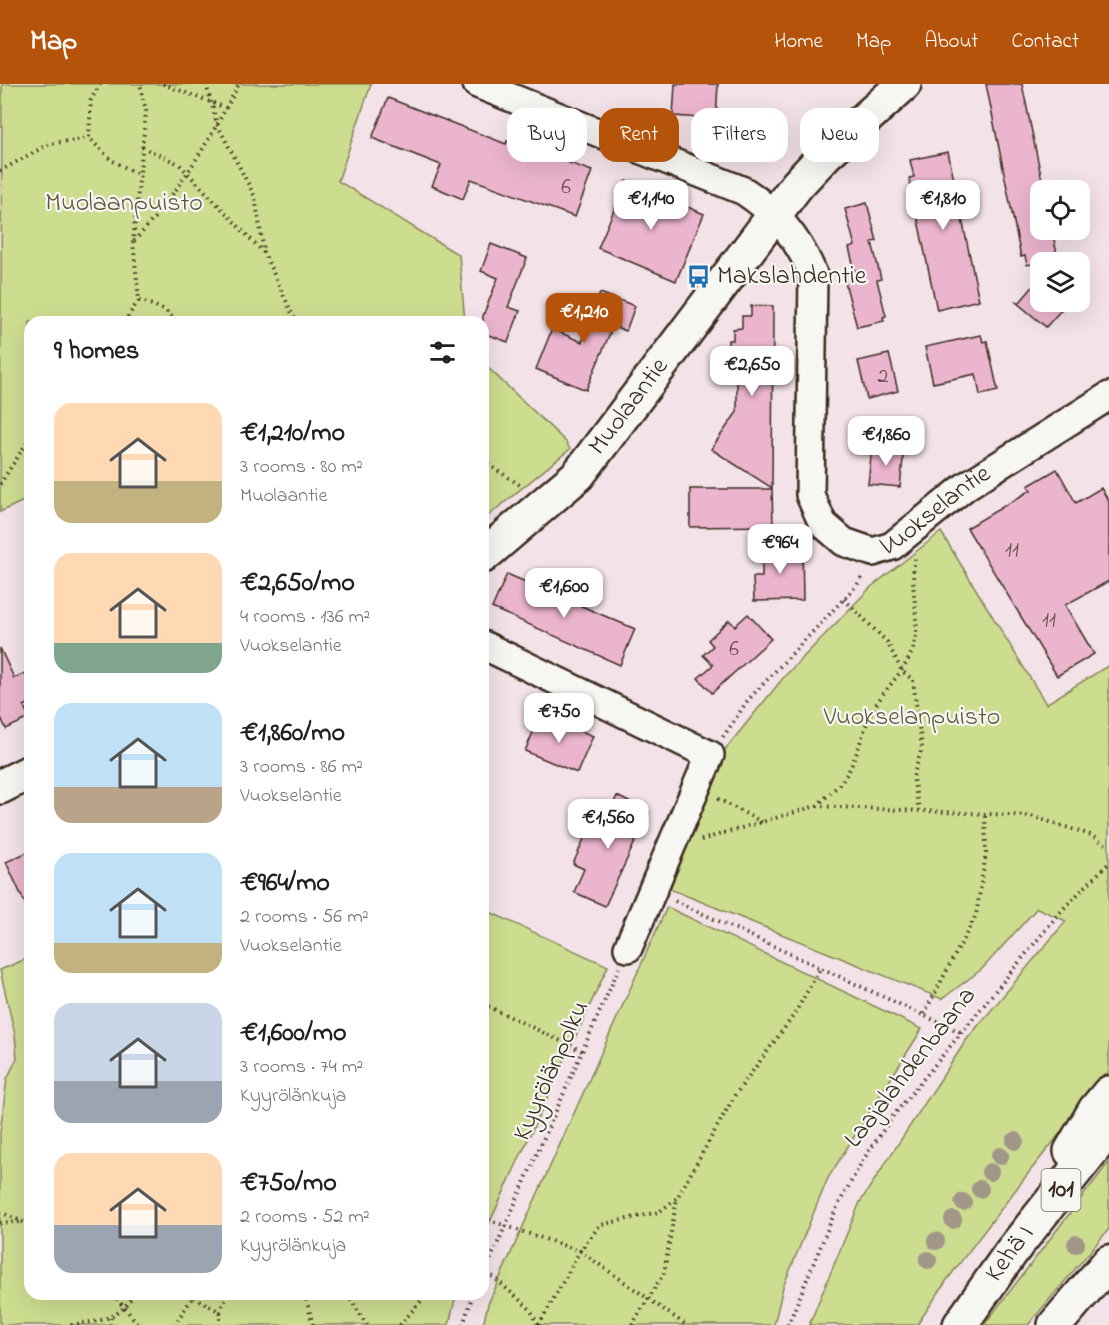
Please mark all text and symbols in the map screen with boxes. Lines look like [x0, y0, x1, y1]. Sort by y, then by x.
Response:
text: Map [30, 22, 77, 63]
text: Home [774, 27, 823, 57]
text: Map [856, 27, 891, 57]
text: About [924, 27, 978, 57]
text: Contact [1011, 27, 1079, 57]
chip: Buy [507, 108, 587, 162]
chip: Rent [599, 108, 679, 162]
chip: Filters [691, 108, 788, 162]
chip: New [800, 108, 879, 162]
house number: 6 [561, 172, 571, 204]
pin: €1,140 [602, 180, 700, 231]
pin: €1,810 [894, 180, 992, 231]
map controls [1030, 180, 1090, 312]
button: locate [1030, 180, 1090, 240]
park label: Muolaanpuisto [45, 185, 203, 223]
text: €1,140 [628, 185, 674, 214]
text: €1,810 [920, 185, 966, 214]
button: layers [1030, 252, 1090, 312]
place label: Makslahdentie [717, 258, 867, 296]
bus stop icon: Makslahdentie [686, 264, 712, 290]
pin: €1,210 [535, 293, 633, 344]
text: €1,210 [560, 298, 608, 327]
text: 9 homes [54, 333, 139, 371]
icon: filters [426, 336, 459, 369]
pin: €2,650 [703, 346, 801, 397]
street label: Muolaantie [580, 350, 679, 464]
text: €2,650 [724, 351, 780, 380]
house number: 2 [878, 361, 889, 393]
text: €1,210/mo [240, 415, 345, 453]
pin: €1,860 [837, 416, 935, 467]
text: €1,860 [862, 421, 910, 450]
icon: home [102, 427, 174, 499]
text: 3 rooms · 80 m² [240, 453, 363, 482]
street label: Vuokselantie [875, 456, 999, 568]
text: Muolaantie [240, 482, 327, 511]
pin: €964 [744, 524, 816, 575]
text: €964 [762, 529, 799, 558]
house number: 11 [1005, 535, 1019, 567]
text: €2,650/mo [240, 565, 355, 603]
pin: €1,600 [515, 568, 613, 619]
text: €1,600 [539, 573, 589, 602]
icon: home [102, 577, 174, 649]
text: 4 rooms · 136 m² [240, 603, 370, 632]
house number: 11 [1042, 605, 1056, 637]
text: Vuokselantie [240, 632, 342, 661]
house number: 6 [729, 634, 739, 666]
pin: €750 [523, 693, 595, 744]
text: €750 [538, 698, 580, 727]
park label: Vuokselanpuisto [823, 699, 1000, 737]
text: €1,860/mo [240, 715, 345, 753]
icon: home [102, 727, 174, 799]
text: 3 rooms · 86 m² [240, 753, 363, 782]
text: Vuokselantie [240, 782, 342, 811]
pin: €1,560 [559, 799, 657, 850]
text: €1,560 [582, 804, 634, 833]
text: €964/mo [240, 865, 330, 903]
icon: home [102, 877, 174, 949]
text: 2 rooms · 56 m² [240, 903, 369, 932]
text: Vuokselantie [240, 932, 342, 961]
street label: Laajalahdenbaana [836, 979, 986, 1157]
street label: Kyyrölänpolku [504, 995, 600, 1147]
text: €1,600/mo [240, 1015, 347, 1053]
icon: home [102, 1027, 174, 1099]
text: 3 rooms · 74 m² [240, 1053, 363, 1082]
text: Kyyrölänkuja [240, 1082, 346, 1111]
text: €750/mo [240, 1165, 337, 1203]
road number: 101 [1042, 1169, 1080, 1211]
icon: home [102, 1177, 174, 1249]
text: 2 rooms · 52 m² [240, 1203, 370, 1232]
street label: Kehä I [977, 1217, 1044, 1290]
text: Kyyrölänkuja [240, 1232, 346, 1261]

